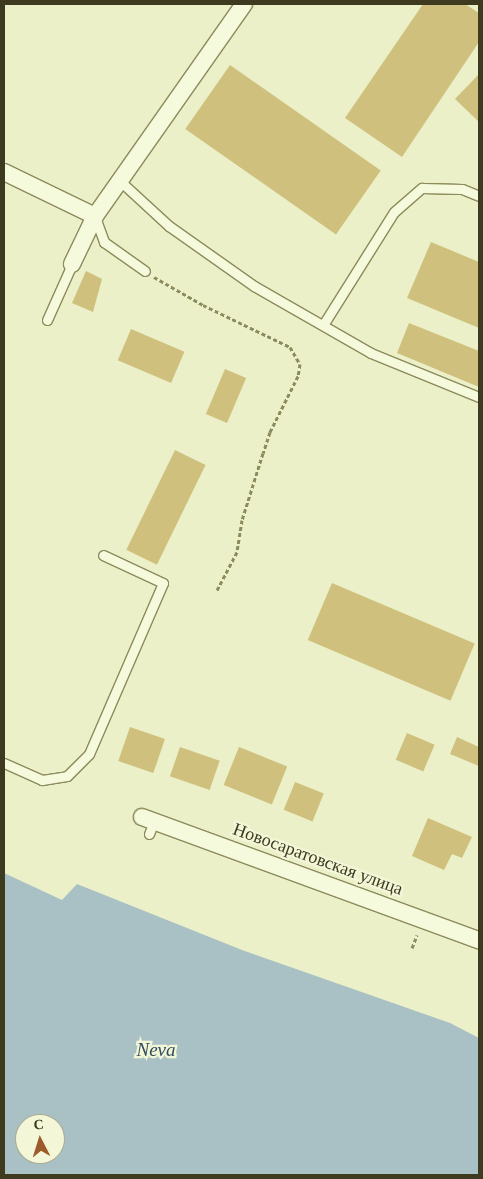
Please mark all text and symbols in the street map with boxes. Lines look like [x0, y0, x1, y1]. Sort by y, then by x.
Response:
street label: Новосаратовская улица [230, 818, 406, 900]
water label: Neva [136, 1039, 176, 1061]
north arrow [15, 1114, 65, 1164]
text: С [33, 1117, 44, 1132]

